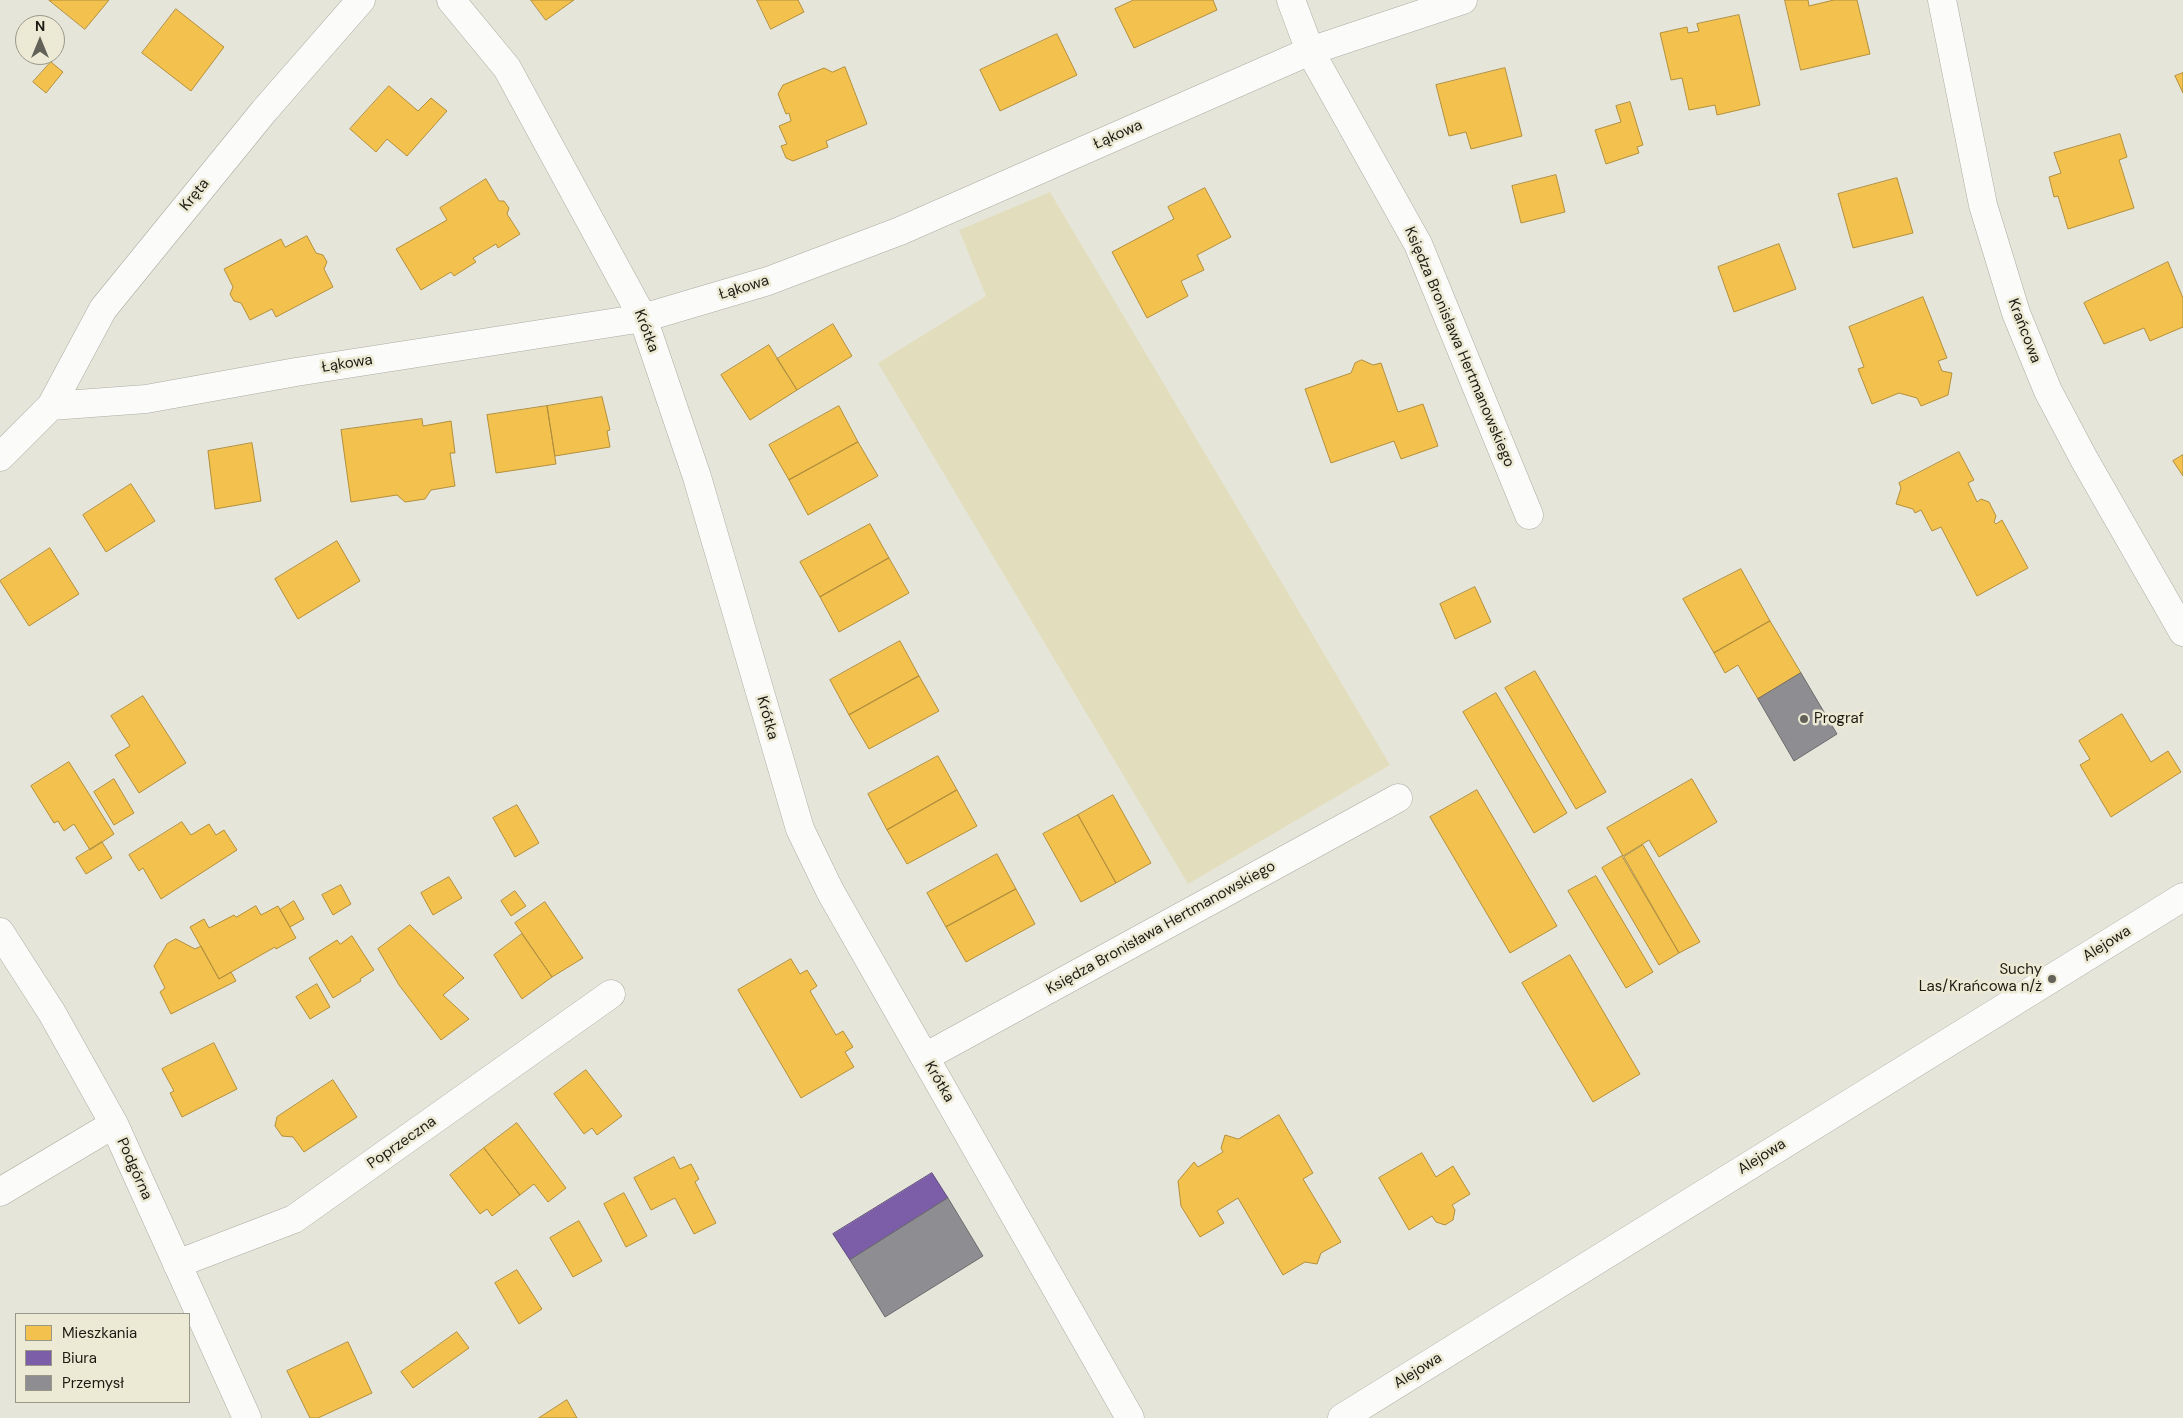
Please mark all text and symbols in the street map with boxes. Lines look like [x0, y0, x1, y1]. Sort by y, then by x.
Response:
north arrow [15, 15, 65, 65]
text: N [35, 17, 45, 35]
street label: Łąkowa [1091, 116, 1145, 154]
street label: Kręta [177, 175, 213, 215]
street label: Księdza Bronisława Hertmanowskiego [1400, 224, 1518, 470]
street label: Łąkowa [717, 272, 771, 304]
street label: Krańcowa [2003, 296, 2045, 366]
street label: Krótka [630, 307, 662, 355]
street label: Łąkowa [320, 351, 374, 377]
street label: Krótka [752, 694, 782, 742]
place label: Prograf [1814, 710, 1864, 728]
marker: Prograf [1798, 713, 1810, 725]
street label: Księdza Bronisława Hertmanowskiego [1043, 857, 1279, 999]
street label: Alejowa [2080, 922, 2134, 966]
place label: Suchy Las/Krańcowa n/ż [1919, 961, 2042, 996]
marker: Suchy Las/Krańcowa n/ż [2046, 973, 2058, 985]
street label: Krótka [920, 1058, 958, 1106]
street label: Poprzeczna [364, 1113, 440, 1173]
street label: Podgórna [112, 1135, 156, 1203]
street label: Alejowa [1735, 1135, 1789, 1179]
legend [15, 1313, 190, 1403]
text: Mieszkania [62, 1323, 137, 1343]
text: Biura [62, 1348, 97, 1368]
street label: Alejowa [1391, 1349, 1445, 1393]
text: Przemysł [62, 1373, 124, 1393]

